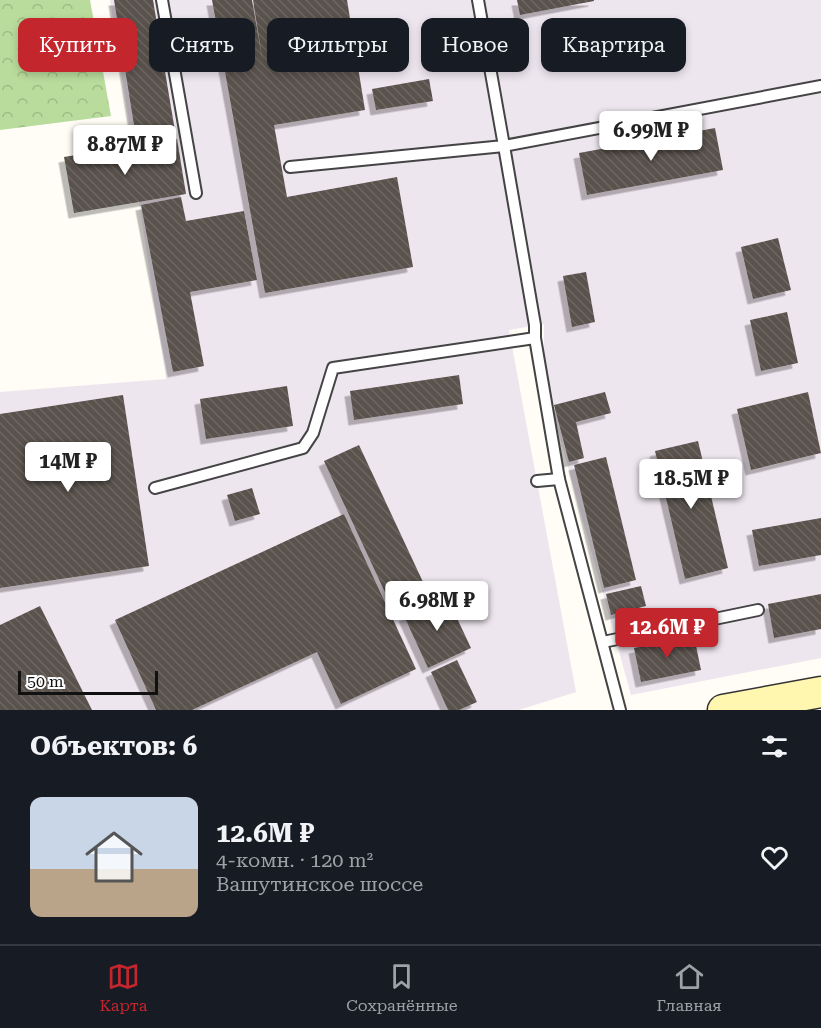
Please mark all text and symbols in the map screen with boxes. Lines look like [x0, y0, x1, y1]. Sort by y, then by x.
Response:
chip: Купить [18, 18, 137, 72]
chip: Снять [149, 18, 255, 72]
chip: Фильтры [267, 18, 409, 72]
chip: Новое [421, 18, 529, 72]
chip: Квартира [541, 18, 686, 72]
pin: 6.99M ₽ [596, 111, 706, 162]
text: 6.99M ₽ [613, 118, 689, 142]
pin: 8.87M ₽ [70, 125, 180, 176]
text: 8.87M ₽ [87, 132, 163, 156]
pin: 14M ₽ [26, 442, 110, 493]
text: 14M ₽ [39, 449, 97, 473]
pin: 18.5M ₽ [636, 459, 746, 510]
text: 18.5M ₽ [653, 466, 729, 490]
pin: 6.98M ₽ [382, 581, 492, 632]
text: 6.98M ₽ [399, 588, 475, 612]
pin: 12.6M ₽ [612, 608, 722, 659]
text: 12.6M ₽ [629, 615, 705, 639]
scale bar [18, 668, 158, 696]
text: 50 m [27, 672, 64, 691]
icon: filters [758, 730, 791, 763]
text: Объектов: 6 [30, 731, 197, 761]
text: 12.6M ₽ [216, 818, 314, 848]
icon: home [78, 821, 150, 893]
icon: heart [758, 841, 791, 874]
text: 4-комн. · 120 m² [216, 848, 373, 872]
text: Вашутинское шоссе [216, 872, 423, 896]
tab: Карта [99, 960, 147, 1015]
tab: Сохранённые [346, 960, 458, 1015]
tab: Главная [657, 960, 722, 1015]

